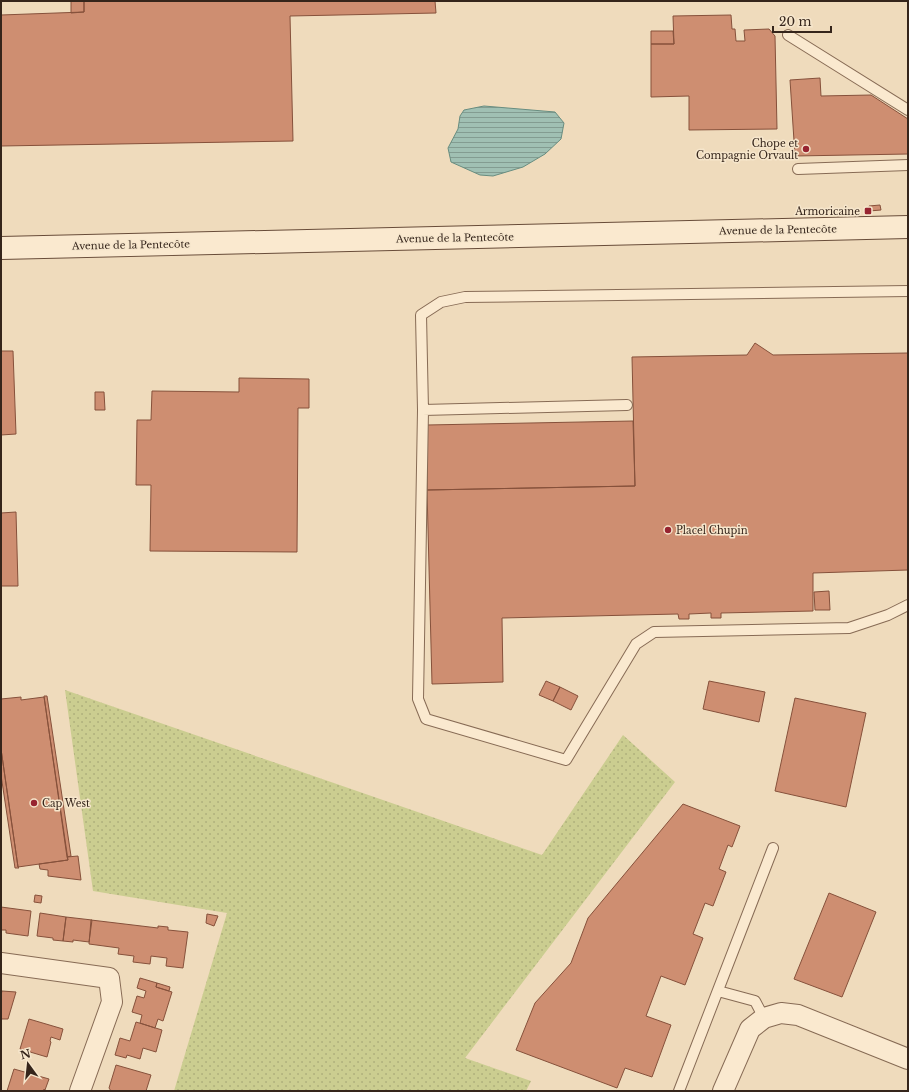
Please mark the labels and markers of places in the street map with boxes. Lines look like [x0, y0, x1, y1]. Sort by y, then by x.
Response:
place label: Chope et Compagnie Orvault [696, 137, 798, 162]
marker: Chope et Compagnie Orvault [801, 144, 811, 154]
place label: Armoricaine [794, 205, 860, 218]
marker: Armoricaine [863, 206, 873, 216]
place label: Placel Chupin [676, 524, 748, 537]
marker: Placel Chupin [663, 525, 673, 535]
place label: Cap West [42, 797, 90, 810]
marker: Cap West [29, 798, 39, 808]

